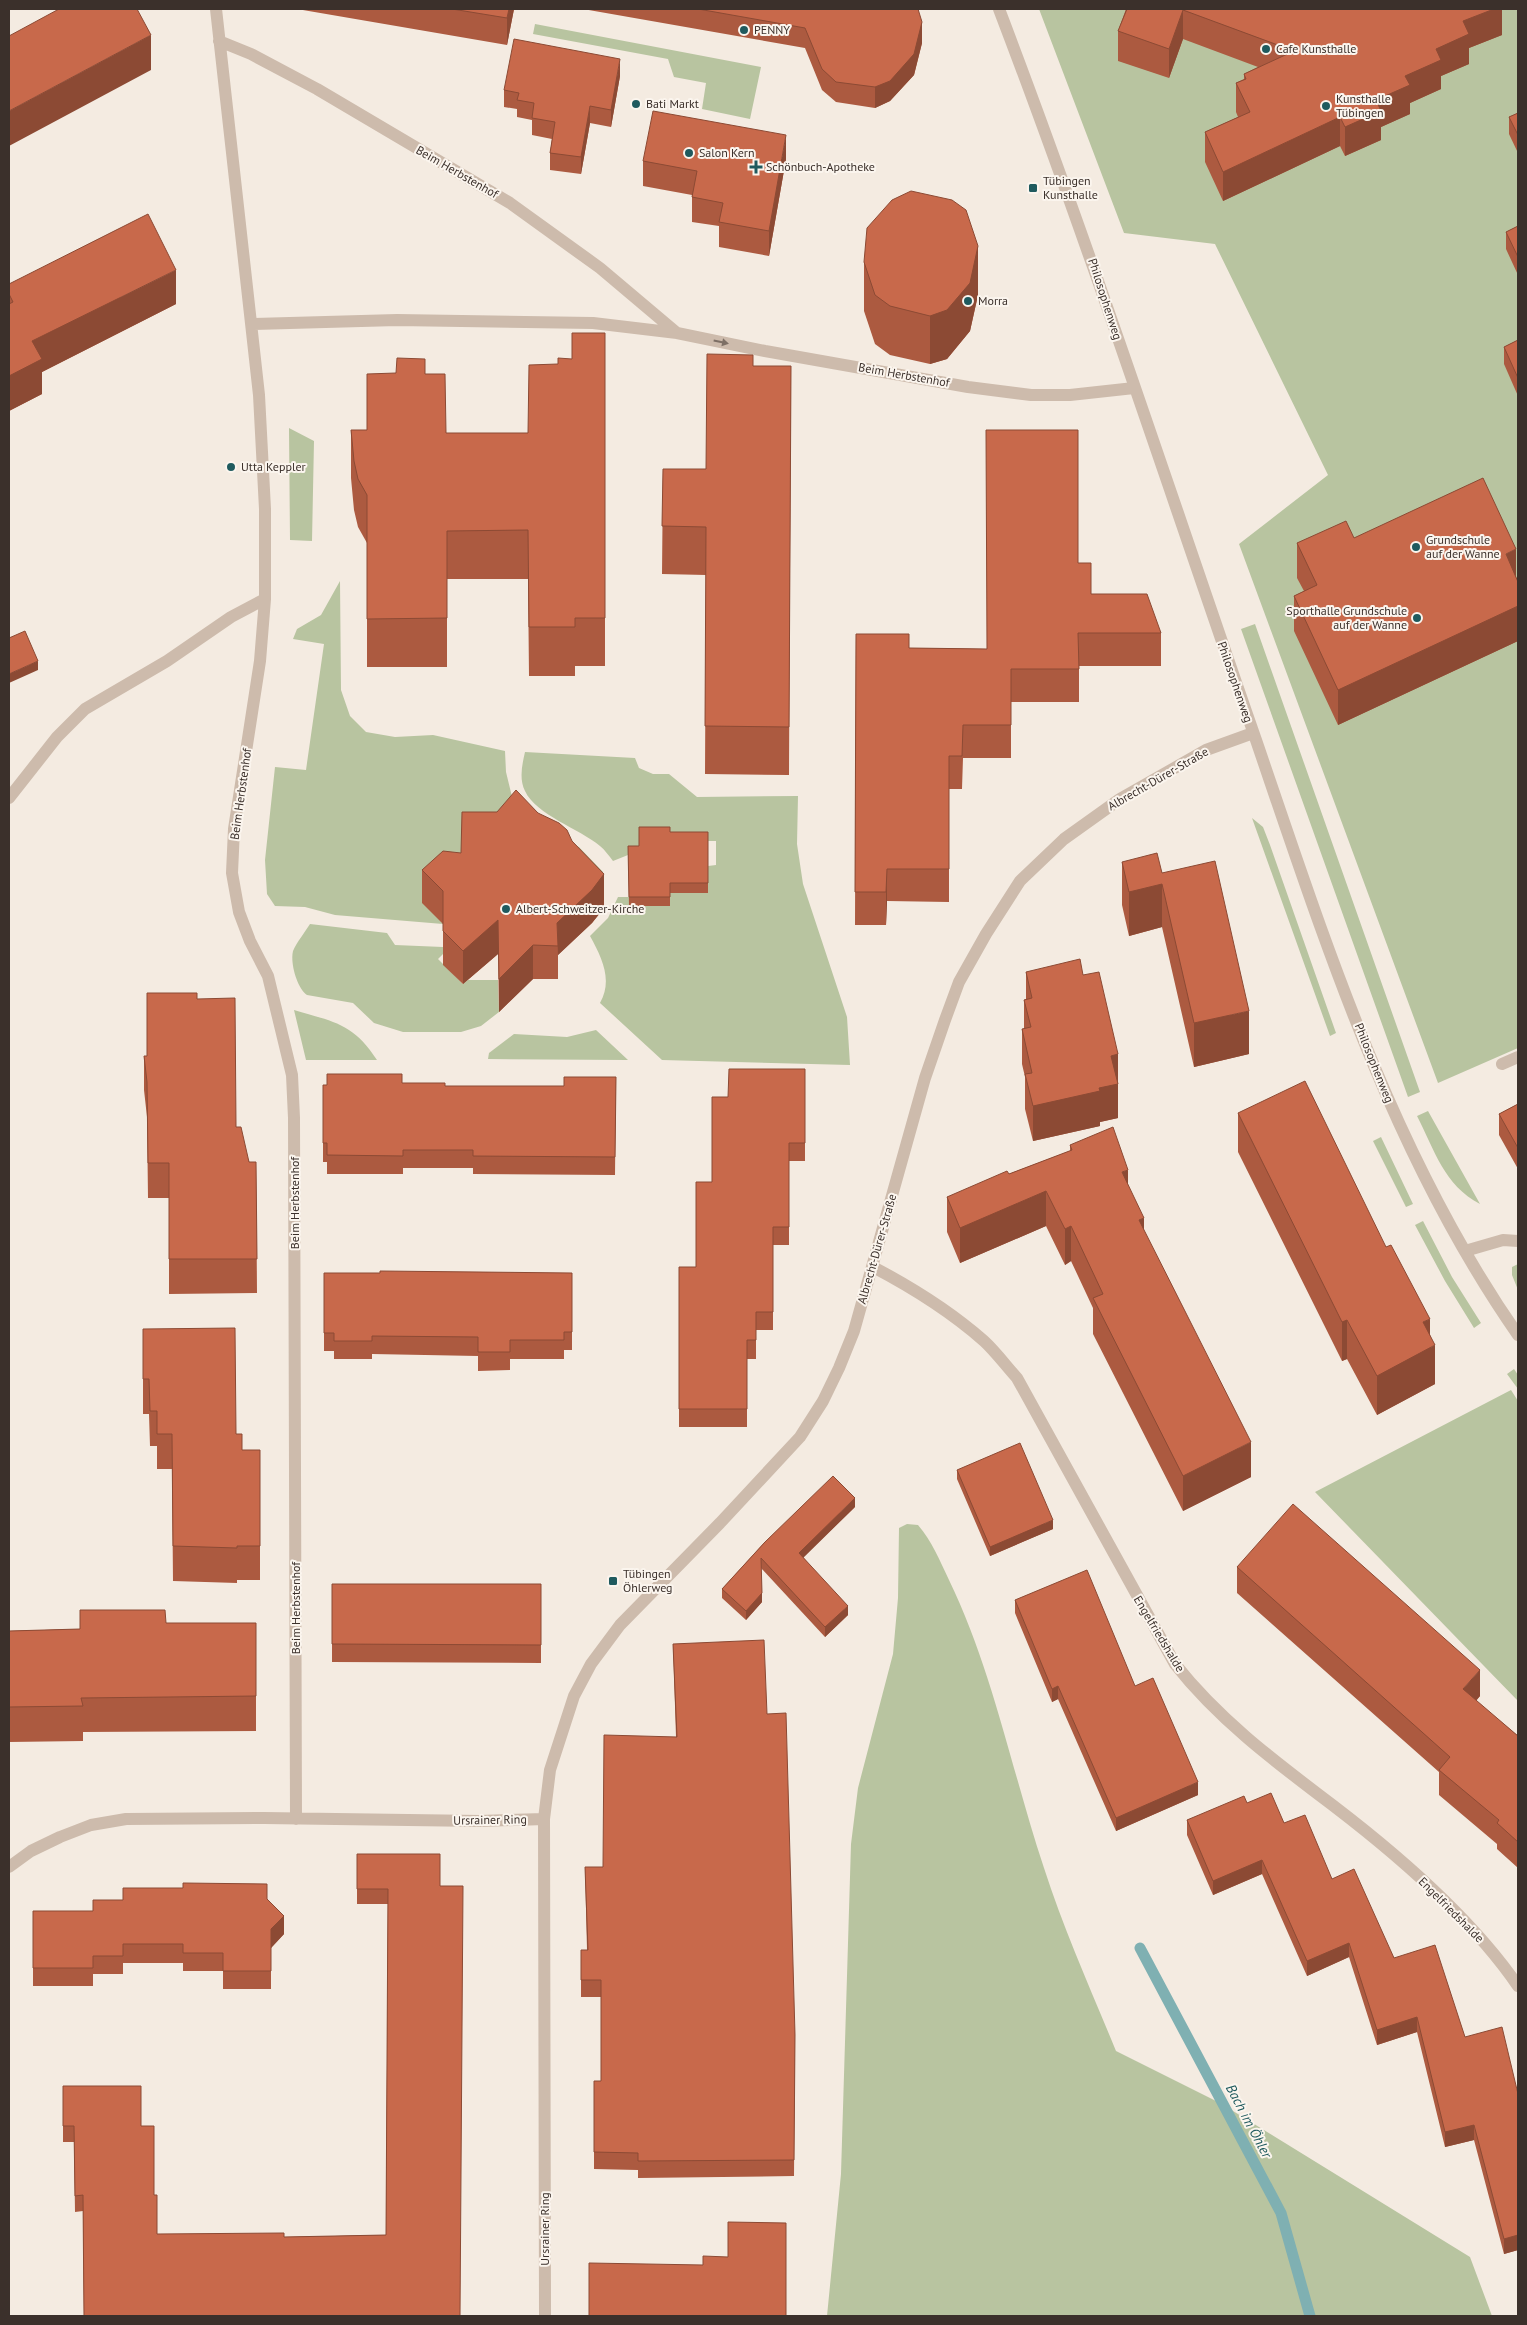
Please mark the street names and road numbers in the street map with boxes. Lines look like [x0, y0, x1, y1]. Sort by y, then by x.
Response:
street label: Beim Herbstenhof [414, 142, 502, 202]
street label: Philosophenweg [1085, 256, 1126, 341]
street label: Beim Herbstenhof [857, 359, 952, 390]
street label: Philosophenweg [1215, 639, 1256, 724]
street label: Albrecht-Dürer-Straße [1105, 744, 1211, 813]
street label: Beim Herbstenhof [227, 746, 255, 841]
street label: Philosophenweg [1352, 1021, 1397, 1105]
street label: Beim Herbstenhof [287, 1156, 302, 1249]
street label: Albrecht-Dürer-Straße [854, 1192, 899, 1306]
street label: Beim Herbstenhof [288, 1561, 303, 1654]
street label: Engelfriedshalde [1131, 1593, 1188, 1675]
street label: Ursrainer Ring [453, 1811, 527, 1828]
street label: Engelfriedshalde [1416, 1874, 1487, 1945]
street label: Ursrainer Ring [537, 2192, 552, 2266]

